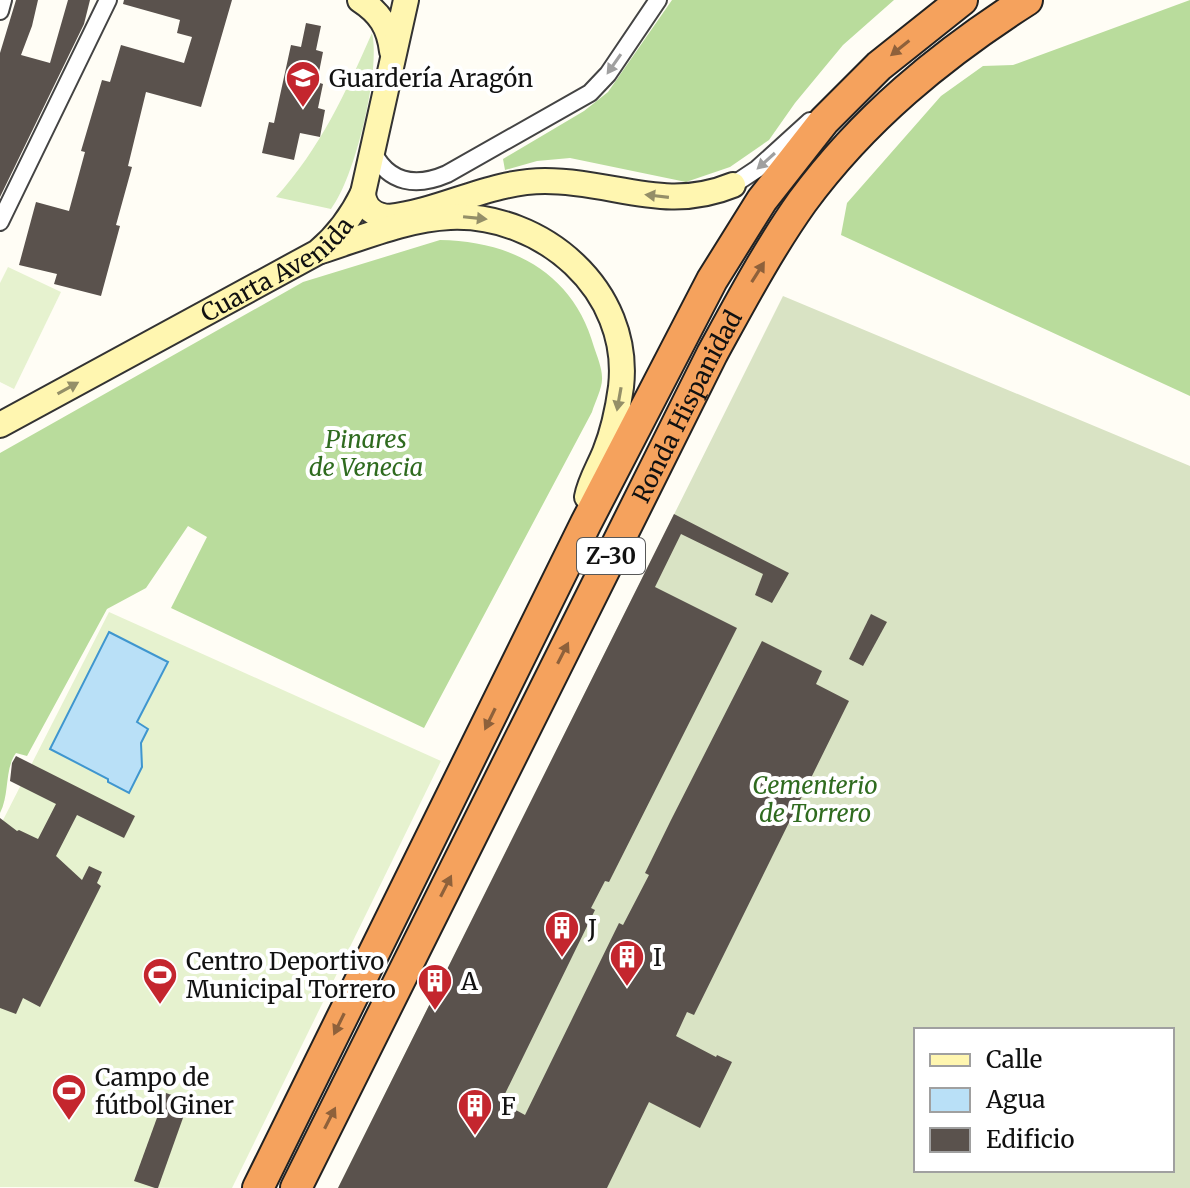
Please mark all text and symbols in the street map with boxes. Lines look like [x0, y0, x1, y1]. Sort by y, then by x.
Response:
one-way arrow [890, 39, 910, 56]
one-way arrow [607, 54, 622, 75]
school or university icon: Guardería Aragón [284, 59, 322, 109]
place label: Guardería Aragón [329, 63, 533, 94]
one-way arrow [757, 152, 777, 169]
one-way arrow [645, 190, 670, 203]
street label: Cuarta Avenida [195, 211, 360, 328]
one-way arrow [463, 212, 488, 225]
one-way arrow [750, 261, 764, 283]
street label: Ronda Hispanidad [625, 305, 749, 508]
one-way arrow [57, 381, 80, 394]
one-way arrow [612, 387, 624, 412]
park label: Pinares de Venecia [309, 424, 423, 483]
road number: Z-30 [577, 538, 645, 574]
one-way arrow [556, 642, 570, 665]
one-way arrow [483, 707, 496, 730]
park label: Cementerio de Torrero [752, 770, 878, 829]
one-way arrow [440, 874, 453, 897]
building icon: J [543, 909, 581, 959]
place label: J [587, 913, 597, 944]
building icon: I [608, 938, 646, 988]
place label: I [653, 942, 662, 973]
place label: Centro Deportivo Municipal Torrero [186, 946, 396, 1005]
sports icon: Centro Deportivo Municipal Torrero [141, 956, 179, 1006]
building icon: A [416, 962, 454, 1012]
place label: A [460, 966, 479, 997]
one-way arrow [332, 1012, 346, 1035]
legend [914, 1028, 1174, 1172]
text: Calle [986, 1044, 1042, 1075]
place label: Campo de fútbol Giner [95, 1062, 234, 1121]
sports icon: Campo de fútbol Giner [50, 1072, 88, 1122]
text: Agua [985, 1084, 1045, 1115]
building icon: F [456, 1087, 494, 1137]
place label: F [501, 1091, 516, 1122]
one-way arrow [324, 1107, 337, 1130]
text: Edificio [986, 1124, 1074, 1155]

